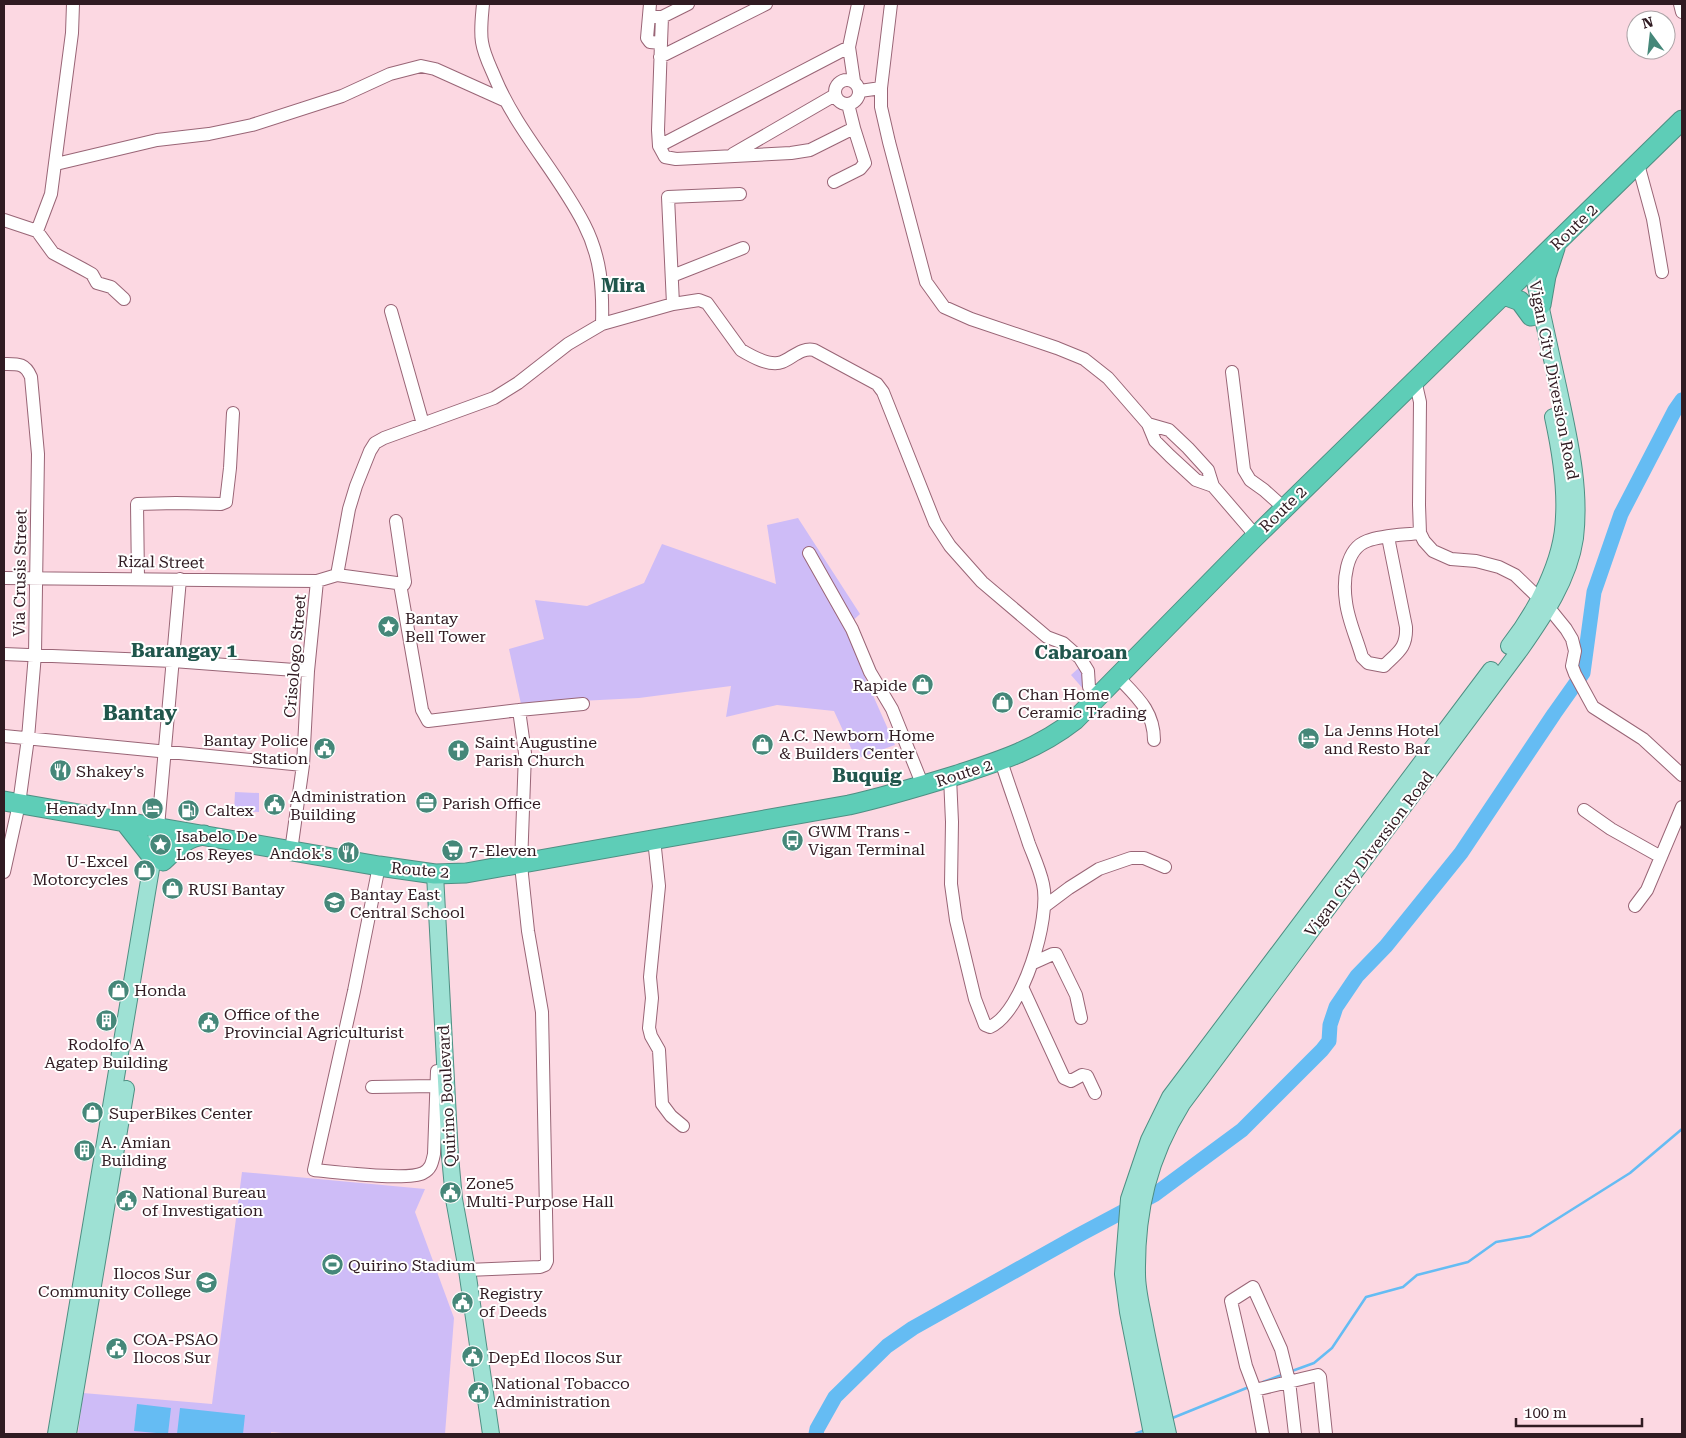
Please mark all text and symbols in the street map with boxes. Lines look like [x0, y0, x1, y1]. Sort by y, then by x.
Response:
north arrow [1626, 10, 1676, 60]
text: N [1640, 13, 1655, 32]
street label: Route 2 [1546, 200, 1602, 254]
district label: Mira [601, 274, 645, 297]
street label: Vigan City Diversion Road [1525, 279, 1583, 481]
street label: Route 2 [1255, 482, 1311, 536]
street label: Via Crusis Street [9, 509, 31, 637]
street label: Rizal Street [117, 552, 205, 572]
street label: Crisologo Street [280, 593, 310, 718]
place label: Bantay Bell Tower [405, 609, 486, 646]
place icon: Bantay Bell Tower [377, 615, 401, 639]
district label: Barangay 1 [131, 639, 237, 662]
district label: Cabaroan [1035, 641, 1128, 664]
shop icon: Rapide [911, 673, 935, 697]
place label: Rapide [853, 676, 907, 695]
place label: Chan Home Ceramic Trading [1018, 685, 1147, 722]
shop icon: Chan Home Ceramic Trading [990, 691, 1014, 715]
district label: Bantay [103, 701, 178, 725]
place label: La Jenns Hotel and Resto Bar [1324, 721, 1439, 758]
place label: A.C. Newborn Home & Builders Center [779, 726, 935, 763]
hotel icon: La Jenns Hotel and Resto Bar [1296, 727, 1320, 751]
place label: Bantay Police Station [203, 731, 308, 768]
shop icon: A.C. Newborn Home & Builders Center [751, 732, 775, 756]
place label: Saint Augustine Parish Church [475, 733, 597, 770]
public building icon: Bantay Police Station [312, 737, 336, 761]
church icon: Saint Augustine Parish Church [447, 739, 471, 763]
street label: Route 2 [933, 755, 995, 791]
restaurant icon: Shakey's [48, 759, 72, 783]
place label: Shakey's [76, 762, 144, 781]
district label: Buquig [832, 764, 902, 787]
street label: Vigan City Diversion Road [1300, 767, 1438, 941]
place label: Administration Building [290, 787, 406, 824]
office icon: Parish Office [414, 791, 438, 815]
public building icon: Administration Building [262, 793, 286, 817]
place label: Parish Office [442, 794, 541, 813]
hotel icon: Henady Inn [141, 796, 165, 820]
fuel station icon: Caltex [177, 798, 201, 822]
place label: Henady Inn [46, 799, 137, 818]
place label: Caltex [205, 801, 255, 820]
place label: GWM Trans - Vigan Terminal [808, 822, 925, 859]
place label: Isabelo De Los Reyes [176, 827, 257, 864]
bus stop icon: GWM Trans - Vigan Terminal [780, 828, 804, 852]
place icon: Isabelo De Los Reyes [148, 833, 172, 857]
supermarket icon: 7-Eleven [441, 838, 465, 862]
restaurant icon: Andok's [336, 841, 360, 865]
place label: 7-Eleven [469, 841, 537, 860]
place label: Andok's [270, 844, 332, 863]
place label: U-Excel Motorcycles [33, 852, 128, 889]
shop icon: U-Excel Motorcycles [132, 858, 156, 882]
street label: Route 2 [390, 858, 450, 882]
shop icon: RUSI Bantay [160, 877, 184, 901]
place label: RUSI Bantay [188, 880, 285, 899]
place label: Bantay East Central School [350, 885, 465, 922]
school or university icon: Bantay East Central School [322, 891, 346, 915]
shop icon: Honda [106, 978, 130, 1002]
place label: Honda [134, 981, 187, 1000]
place label: Office of the Provincial Agriculturist [224, 1005, 404, 1042]
building icon: Rodolfo A Agatep Building [94, 1008, 118, 1032]
public building icon: Office of the Provincial Agriculturist [196, 1011, 220, 1035]
street label: Quirino Boulevard [434, 1025, 460, 1167]
place label: Rodolfo A Agatep Building [44, 1035, 168, 1072]
shop icon: SuperBikes Center [81, 1101, 105, 1125]
place label: SuperBikes Center [109, 1104, 253, 1123]
place label: A. Amian Building [101, 1133, 171, 1170]
building icon: A. Amian Building [73, 1139, 97, 1163]
place label: Zone5 Multi-Purpose Hall [466, 1174, 614, 1211]
public building icon: Zone5 Multi-Purpose Hall [438, 1180, 462, 1204]
place label: National Bureau of Investigation [142, 1183, 266, 1220]
public building icon: National Bureau of Investigation [114, 1189, 138, 1213]
sports icon: Quirino Stadium [320, 1253, 344, 1277]
place label: Quirino Stadium [348, 1256, 476, 1275]
place label: Ilocos Sur Community College [38, 1264, 191, 1301]
school or university icon: Ilocos Sur Community College [195, 1270, 219, 1294]
place label: Registry of Deeds [479, 1284, 547, 1321]
public building icon: Registry of Deeds [451, 1290, 475, 1314]
place label: COA-PSAO Ilocos Sur [133, 1330, 218, 1367]
public building icon: COA-PSAO Ilocos Sur [105, 1336, 129, 1360]
public building icon: DepEd Ilocos Sur [460, 1345, 484, 1369]
place label: DepEd Ilocos Sur [488, 1348, 622, 1367]
place label: National Tobacco Administration [494, 1374, 630, 1411]
public building icon: National Tobacco Administration [466, 1380, 490, 1404]
scale bar [1516, 1396, 1642, 1428]
text: 100 m [1524, 1404, 1567, 1422]

